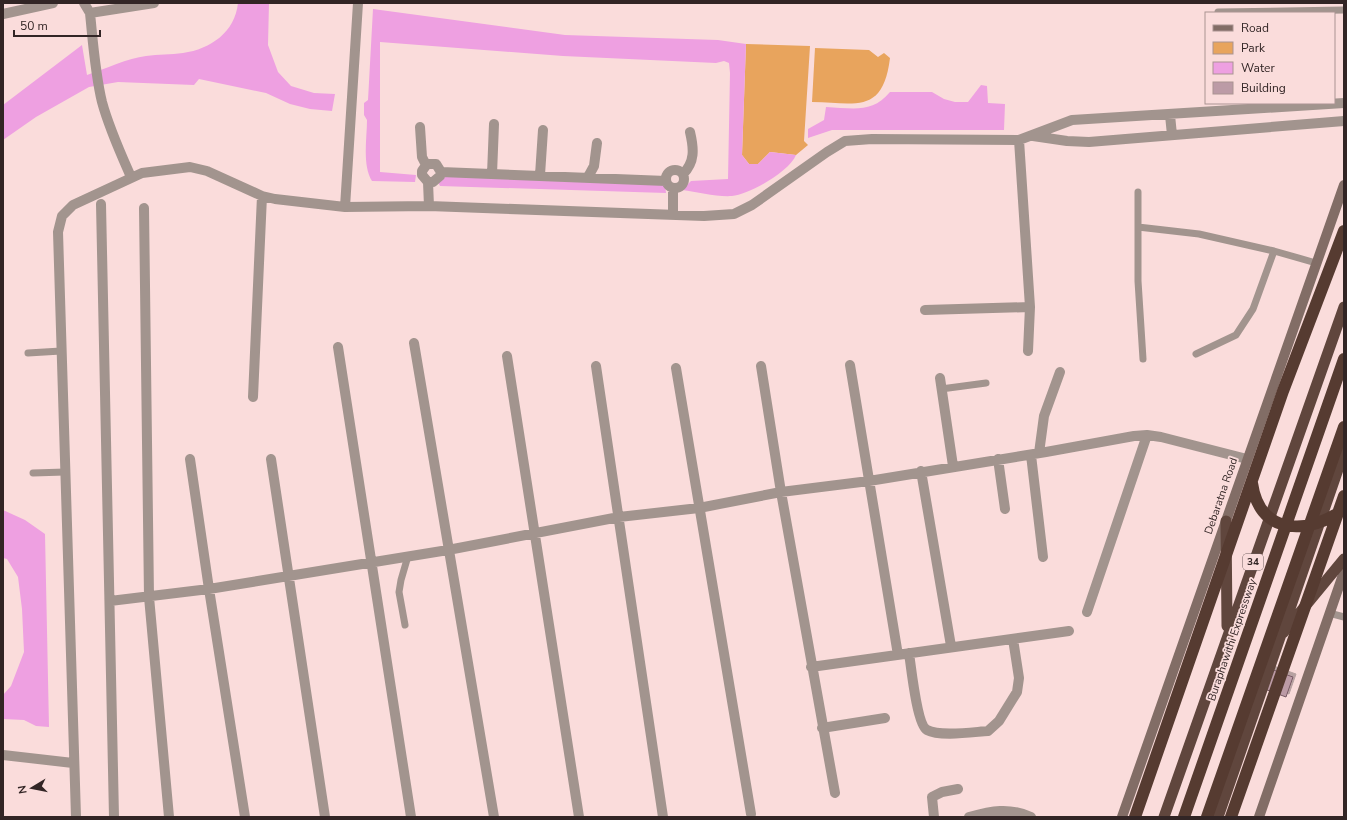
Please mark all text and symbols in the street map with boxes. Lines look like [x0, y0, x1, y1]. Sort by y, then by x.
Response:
scale bar [14, 12, 100, 38]
legend [1205, 12, 1335, 104]
text: 50 m [20, 18, 48, 34]
text: Road [1241, 20, 1269, 36]
text: Park [1241, 40, 1266, 56]
text: Water [1241, 60, 1275, 76]
text: Building [1241, 80, 1286, 96]
street label: Debaratna Road [1201, 456, 1241, 536]
road number: 34 [1243, 554, 1263, 570]
street label: Buraphawithi Expressway [1204, 577, 1260, 703]
north arrow [12, 768, 52, 808]
text: N [15, 784, 31, 795]

